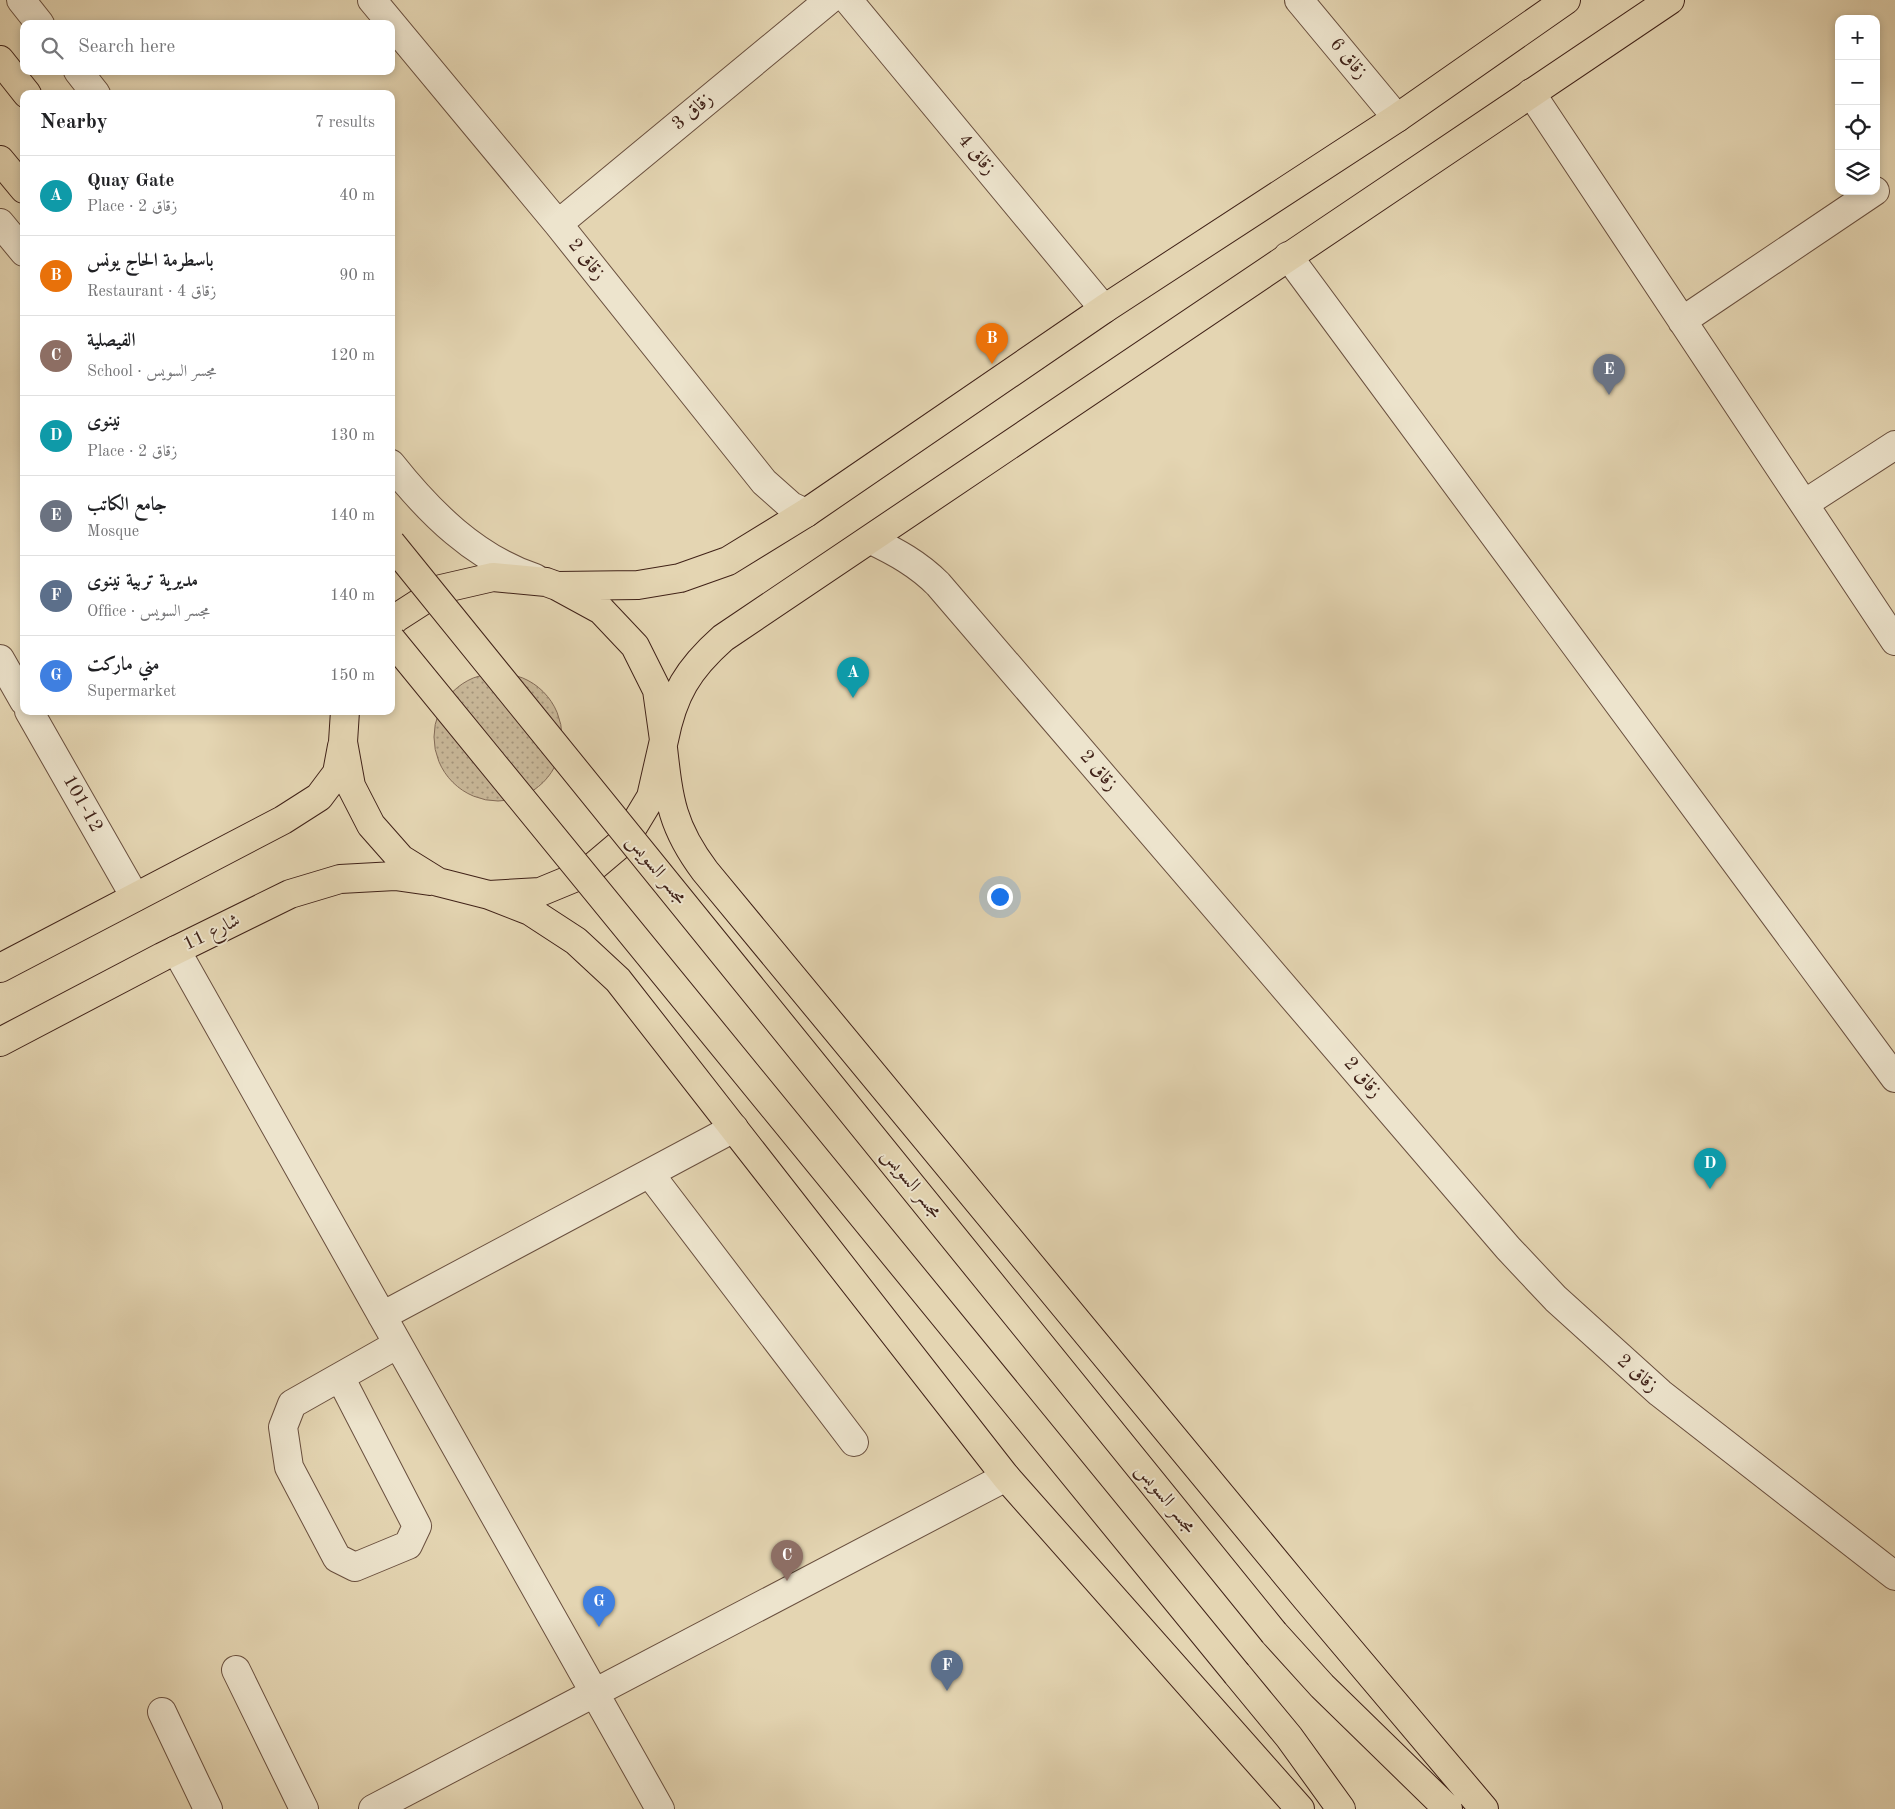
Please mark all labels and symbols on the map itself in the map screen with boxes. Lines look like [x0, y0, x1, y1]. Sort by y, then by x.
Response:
street label: زقاق 6 [1326, 35, 1370, 83]
street label: زقاق 3 [669, 90, 717, 134]
street label: زقاق 4 [954, 131, 998, 179]
street label: زقاق 2 [564, 236, 608, 284]
pin: B [976, 323, 1008, 364]
pin: E [1593, 354, 1625, 395]
pin: A [837, 657, 869, 698]
street label: زقاق 2 [1075, 747, 1121, 795]
street label: 101-12 [59, 772, 105, 836]
street label: مجسر السويس [621, 832, 690, 910]
your location [987, 884, 1013, 910]
street label: شارع 11 [181, 911, 245, 958]
street label: زقاق 2 [1339, 1054, 1385, 1102]
street label: مجسر السويس [876, 1146, 945, 1224]
pin: D [1694, 1148, 1726, 1189]
street label: زقاق 2 [1613, 1351, 1661, 1397]
street label: مجسر السويس [1130, 1461, 1199, 1539]
pin: C [771, 1540, 803, 1581]
pin: G [583, 1586, 615, 1627]
pin: F [931, 1650, 963, 1691]

